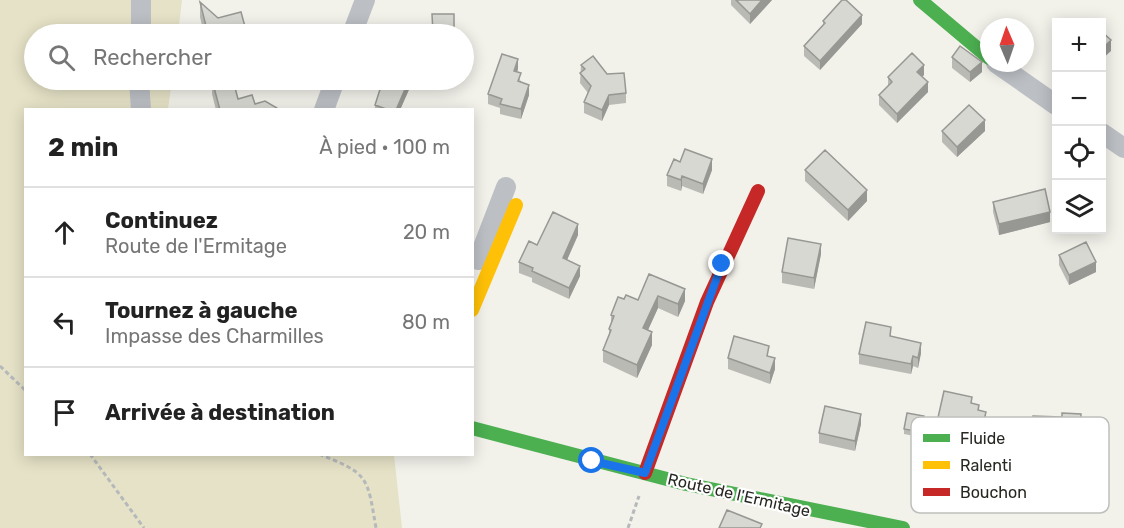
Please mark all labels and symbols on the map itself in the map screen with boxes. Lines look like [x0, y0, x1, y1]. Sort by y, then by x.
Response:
north arrow [980, 18, 1034, 72]
route end [708, 250, 734, 276]
legend [911, 417, 1109, 513]
text: Fluide [960, 429, 1005, 448]
route start [578, 447, 604, 473]
text: Ralenti [960, 456, 1012, 475]
street label: Route de l'Ermitage [666, 469, 812, 521]
text: Bouchon [960, 483, 1027, 502]

